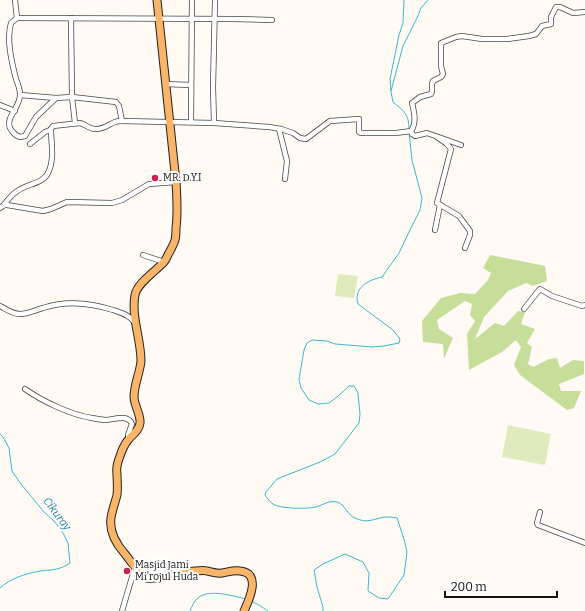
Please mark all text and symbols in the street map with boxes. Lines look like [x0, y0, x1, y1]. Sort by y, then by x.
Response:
place label: MR. D.Y.I [163, 172, 202, 184]
marker: MR. D.Y.I [150, 173, 160, 183]
water label: Cikuray [40, 495, 75, 534]
place label: Masjid Jami Mi'rojul Huda [135, 559, 199, 583]
marker: Masjid Jami Mi'rojul Huda [122, 566, 132, 576]
scale bar [445, 573, 557, 599]
text: 200 m [451, 580, 487, 594]

